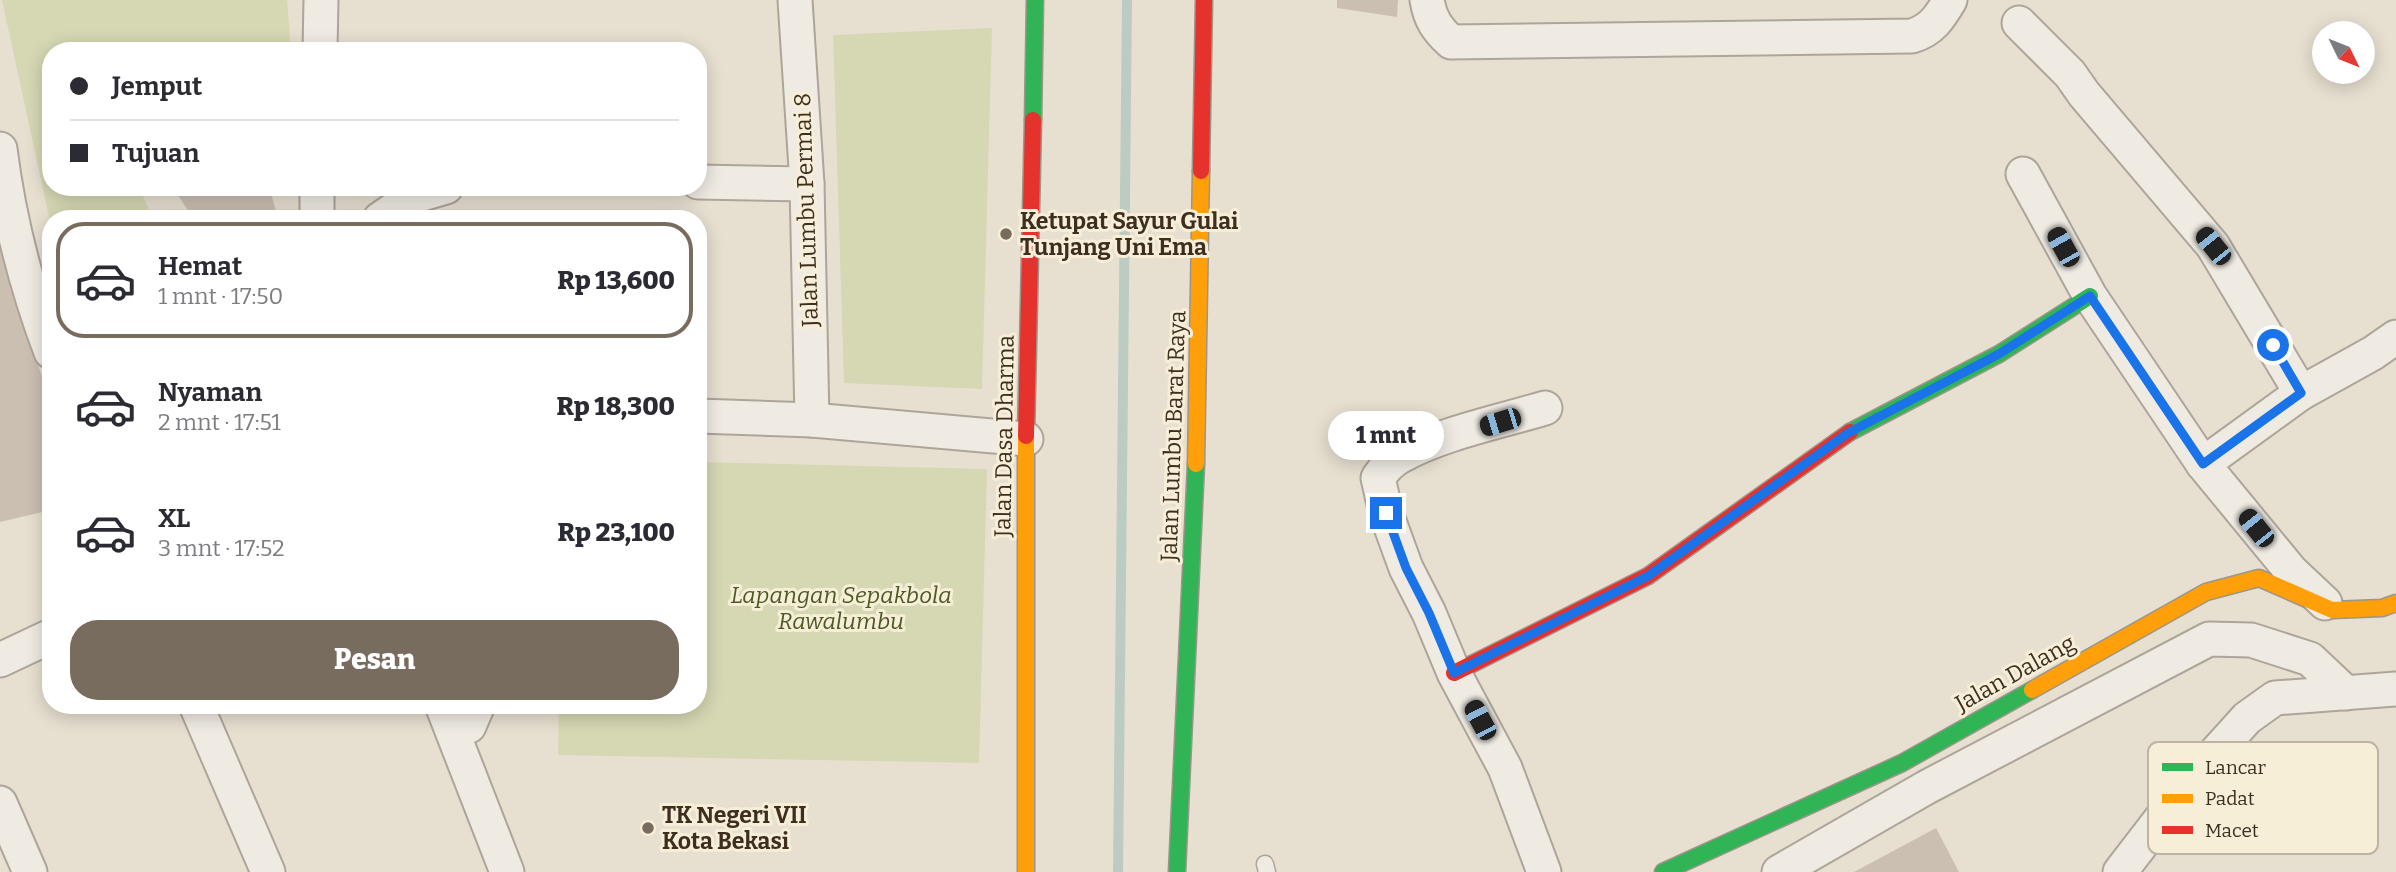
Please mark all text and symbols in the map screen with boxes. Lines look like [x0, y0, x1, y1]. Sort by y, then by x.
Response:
north arrow [2312, 21, 2375, 84]
map controls [2312, 21, 2375, 84]
text: Jemput [112, 71, 202, 102]
street label: Jalan Lumbu Permai 8 [788, 93, 824, 328]
text: Tujuan [112, 138, 199, 169]
place label: Ketupat Sayur Gulai Tunjang Uni Ema [1020, 207, 1238, 261]
car [2192, 223, 2235, 269]
car [2044, 224, 2083, 270]
marker: Ketupat Sayur Gulai Tunjang Uni Ema [998, 226, 1014, 242]
icon: car [74, 249, 137, 312]
text: Hemat [158, 251, 242, 282]
text: Rp 13,600 [557, 265, 675, 296]
text: 1 mnt · 17:50 [158, 282, 283, 310]
street label: Jalan Lumbu Barat Raya [1155, 310, 1191, 563]
route start [2257, 329, 2289, 361]
street label: Jalan Dasa Dharma [988, 334, 1020, 538]
icon: car [74, 375, 137, 438]
text: Nyaman [158, 377, 262, 408]
text: Rp 18,300 [556, 391, 675, 422]
car [1477, 406, 1524, 438]
text: 2 mnt · 17:51 [158, 408, 281, 436]
callout: 1 mnt [1328, 412, 1444, 461]
text: 1 mnt [1356, 421, 1416, 449]
route end [1370, 497, 1402, 529]
icon: car [74, 501, 137, 564]
text: XL [158, 503, 190, 534]
car [2235, 505, 2278, 551]
text: Rp 23,100 [558, 517, 675, 548]
text: 3 mnt · 17:52 [158, 534, 285, 562]
park label: Lapangan Sepakbola Rawalumbu [730, 581, 952, 635]
button: Pesan [70, 620, 679, 700]
street label: Jalan Dalang [1949, 629, 2080, 718]
car [1461, 697, 1500, 743]
legend [2148, 742, 2378, 854]
text: Lancar [2205, 756, 2266, 779]
text: Padat [2205, 787, 2255, 810]
place label: TK Negeri VII Kota Bekasi [662, 801, 807, 855]
text: Macet [2205, 819, 2259, 842]
marker: TK Negeri VII Kota Bekasi [640, 820, 656, 836]

